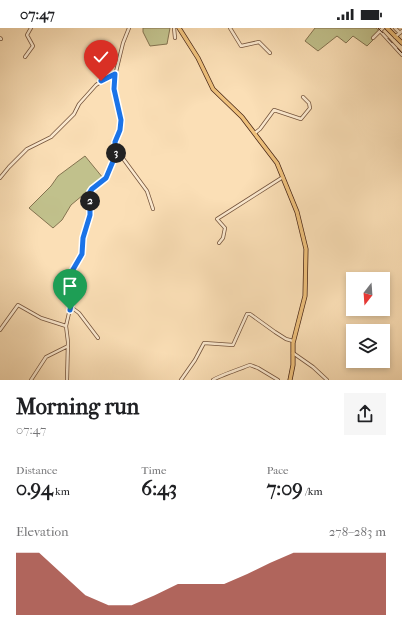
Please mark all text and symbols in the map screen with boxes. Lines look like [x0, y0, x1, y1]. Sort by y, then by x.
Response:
text: 07:47 [20, 5, 55, 23]
pin [84, 40, 118, 81]
icon: check [90, 46, 112, 68]
pin: 3 [106, 143, 126, 163]
text: 3 [114, 146, 118, 159]
pin: 2 [80, 191, 100, 211]
text: 2 [87, 194, 93, 207]
pin [53, 269, 87, 310]
north arrow [346, 272, 390, 316]
map controls [346, 272, 390, 368]
icon: arrive [59, 275, 81, 297]
button: layers [346, 324, 390, 368]
button: share [344, 393, 386, 435]
text: Morning run [16, 394, 139, 420]
text: 07:47 [16, 422, 46, 437]
text: Distance [16, 464, 57, 477]
text: Time [141, 464, 166, 477]
text: Pace [267, 464, 289, 477]
text: 0.94 [16, 477, 53, 500]
text: 6:43 [141, 477, 177, 500]
text: 7:09 [267, 477, 303, 500]
text: km [53, 485, 70, 498]
text: /km [303, 485, 323, 498]
text: Elevation [16, 524, 69, 539]
text: 278–283 m [329, 524, 386, 539]

